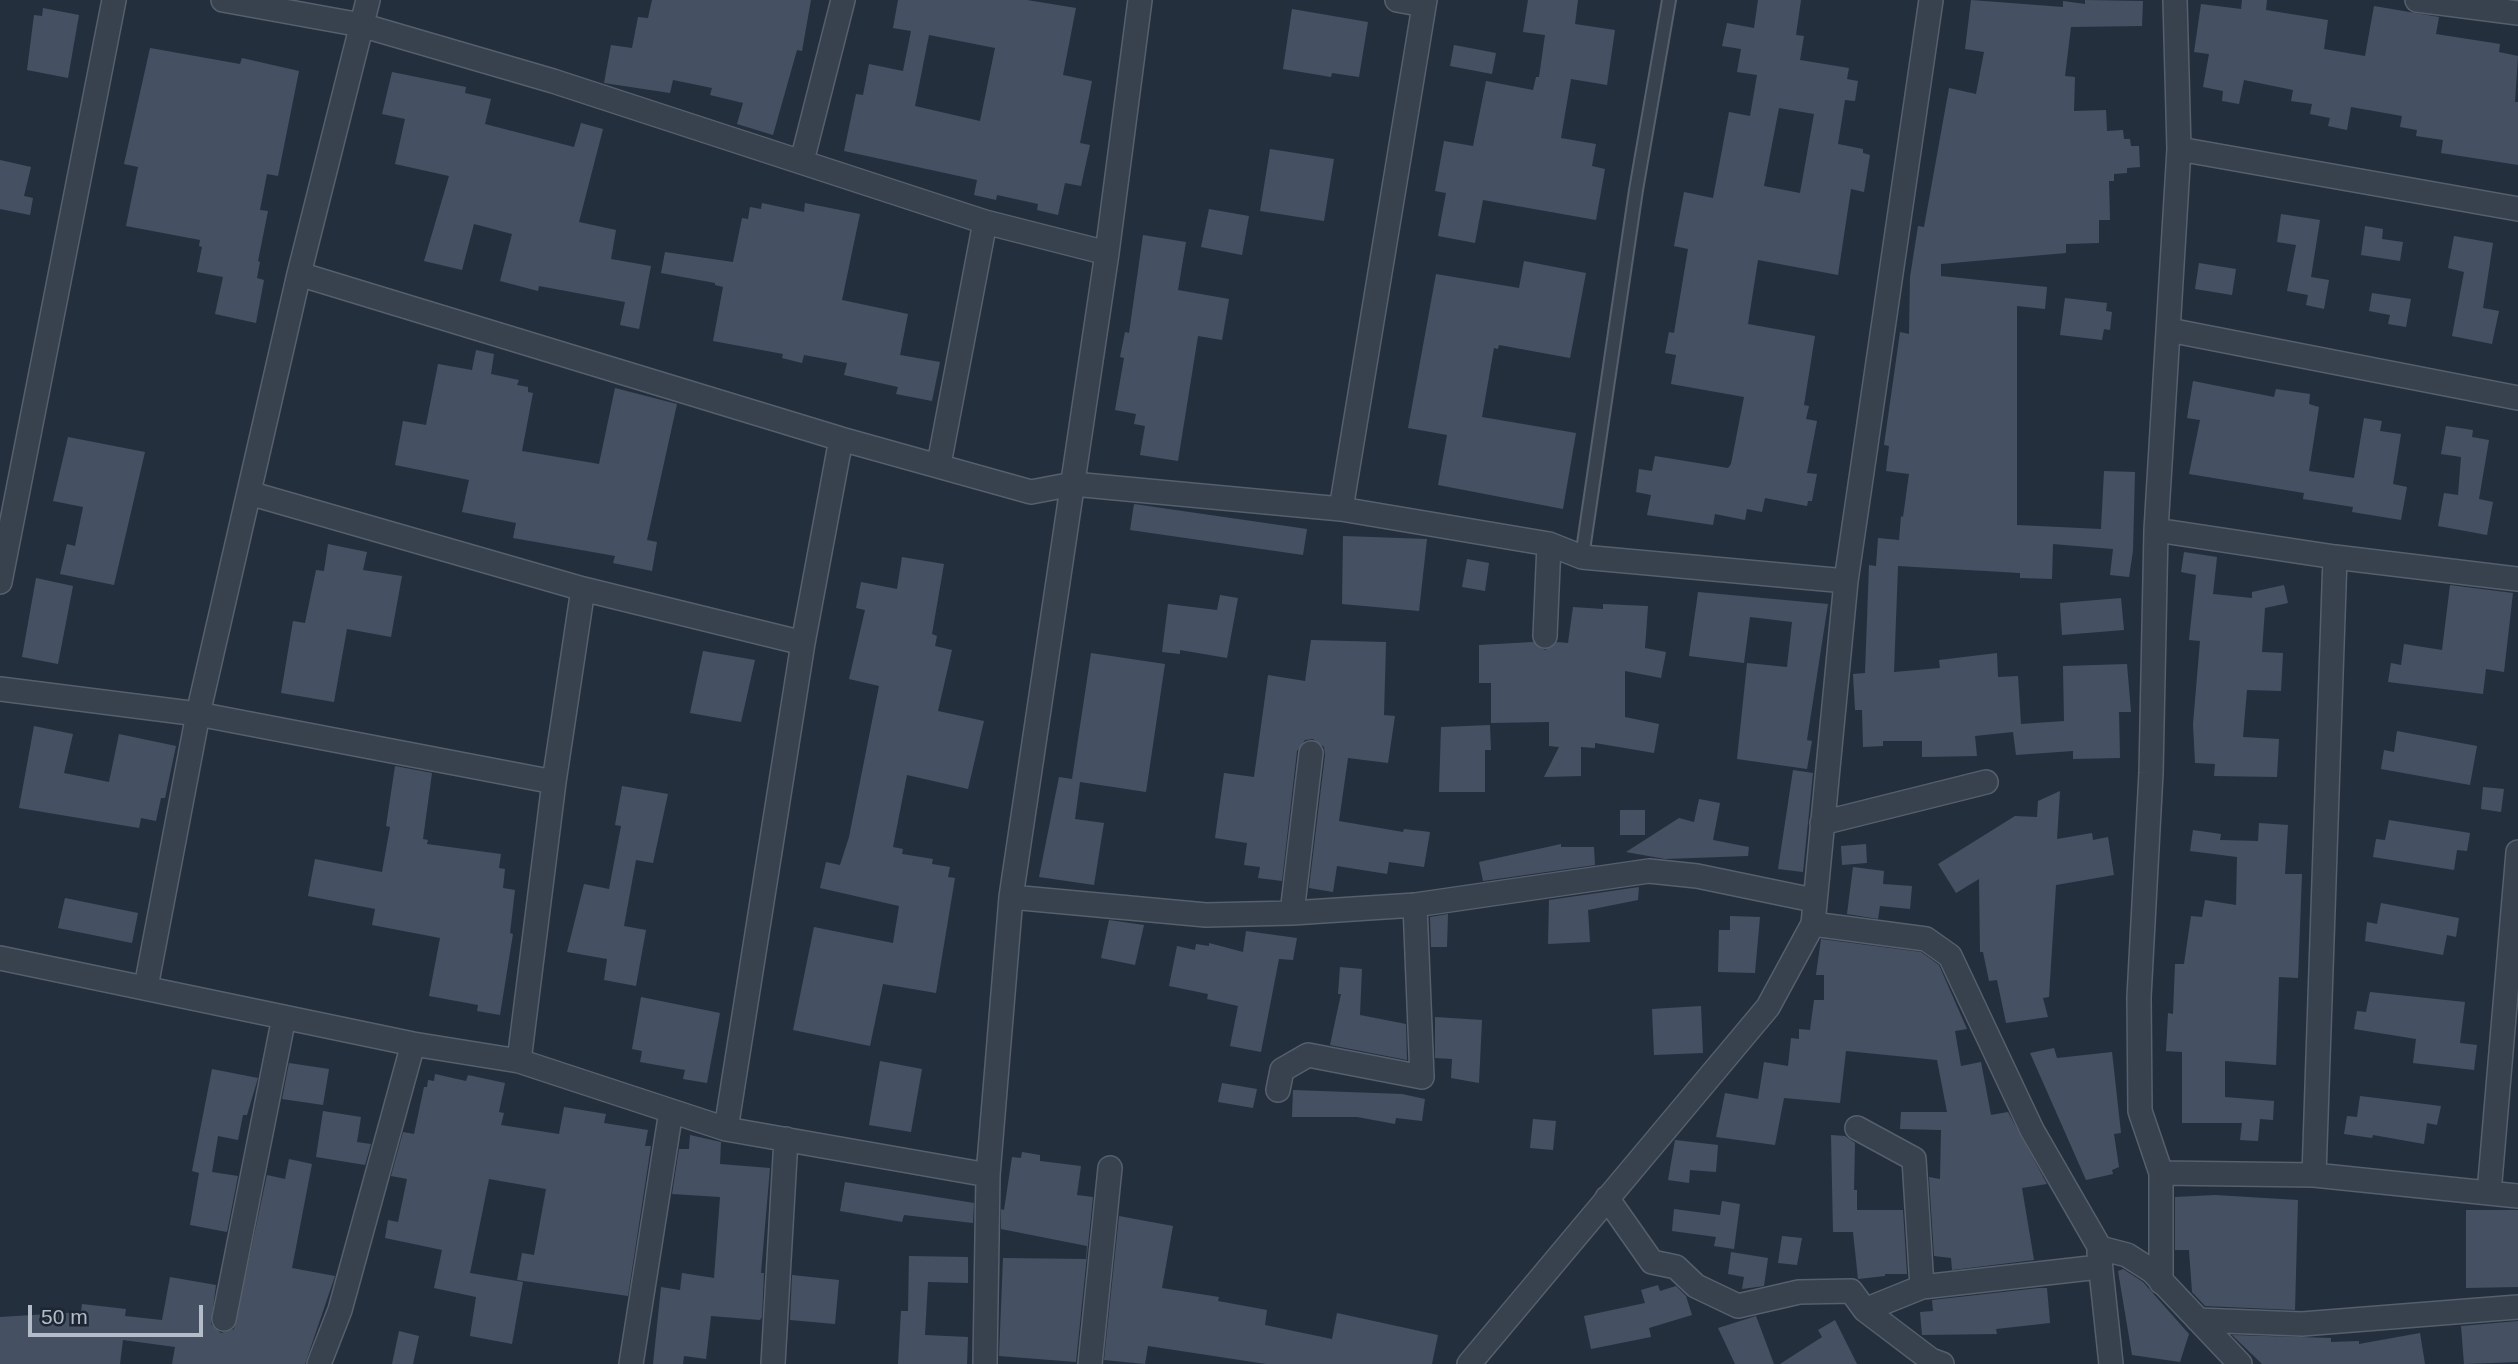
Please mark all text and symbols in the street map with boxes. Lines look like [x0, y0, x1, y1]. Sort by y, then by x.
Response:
scale bar [32, 1290, 206, 1334]
text: 50 m [41, 1305, 88, 1328]

